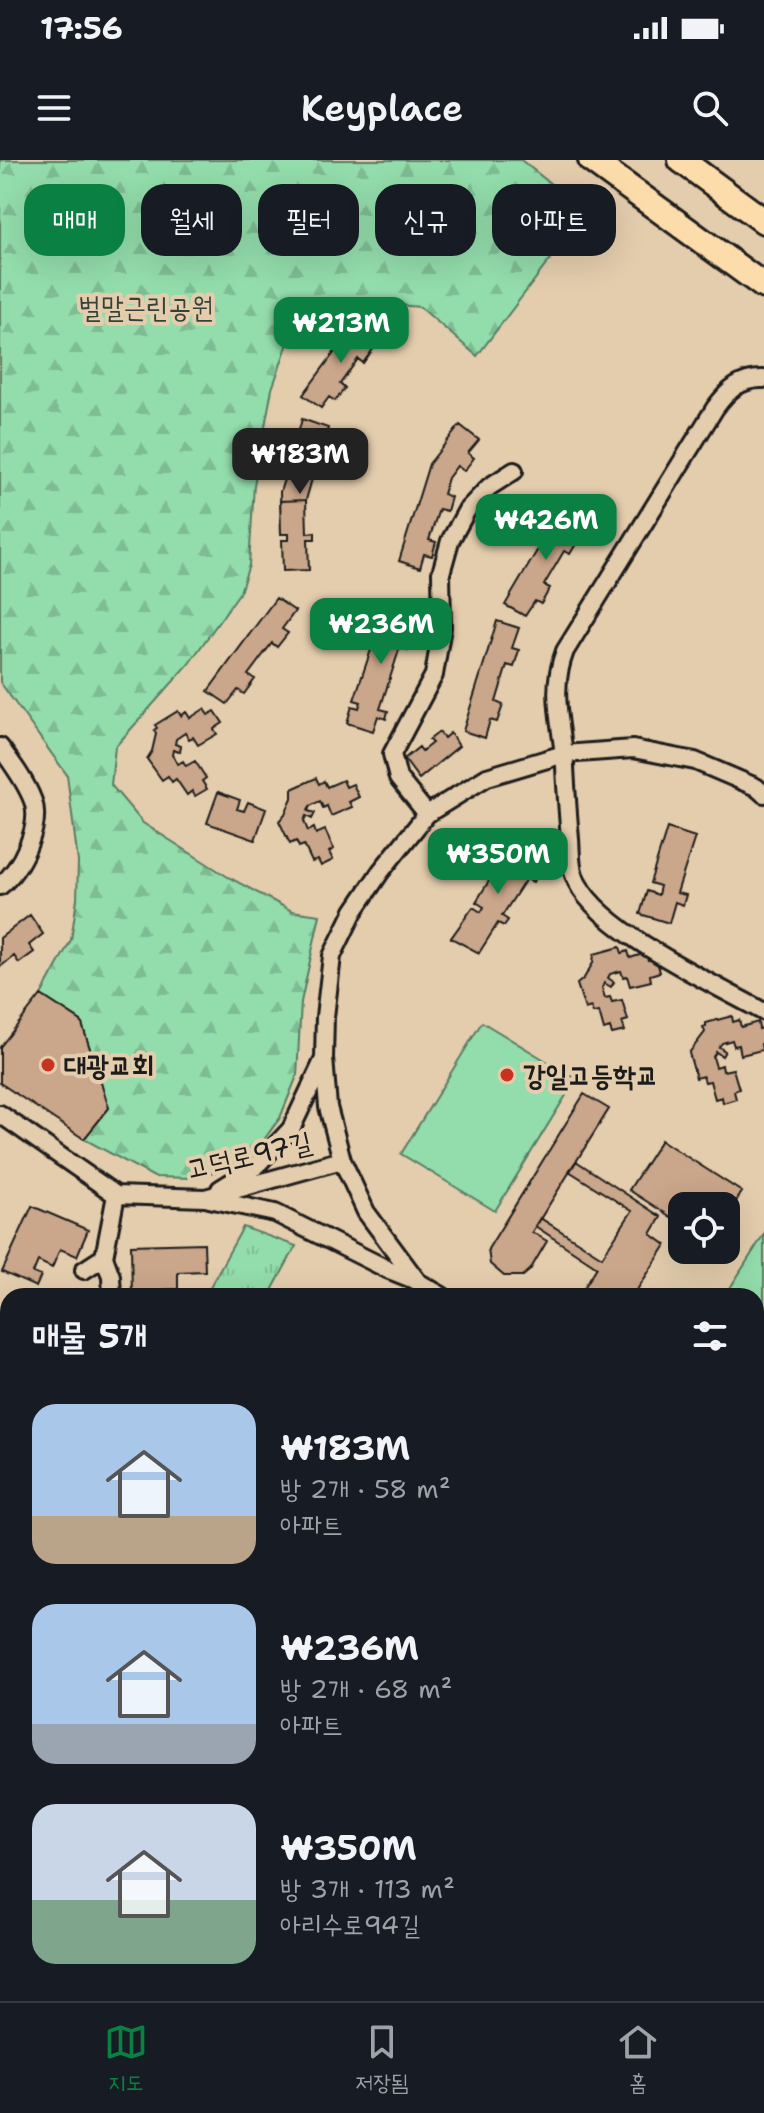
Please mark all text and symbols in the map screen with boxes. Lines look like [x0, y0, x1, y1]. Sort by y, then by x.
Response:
text: 17:56 [40, 8, 123, 49]
text: Keyplace [301, 84, 463, 133]
icon: menu [32, 86, 76, 130]
icon: search [688, 86, 732, 130]
chip: 매매 [24, 184, 125, 256]
chip: 월세 [141, 184, 242, 256]
chip: 필터 [258, 184, 359, 256]
chip: 신규 [375, 184, 476, 256]
chip: 아파트 [492, 184, 616, 256]
park label: 벌말근린공원 [78, 288, 214, 326]
pin: ₩213M [285, 297, 397, 365]
text: ₩213M [292, 305, 390, 340]
pin: ₩183M [244, 428, 356, 496]
text: ₩183M [250, 436, 350, 471]
pin: ₩426M [490, 494, 602, 562]
text: ₩426M [494, 502, 598, 537]
pin: ₩236M [325, 598, 437, 666]
text: ₩236M [328, 606, 434, 641]
pin: ₩350M [442, 828, 554, 896]
text: ₩350M [446, 836, 550, 871]
place label: 대광교회 [64, 1046, 154, 1084]
marker: 대광교회 [39, 1056, 57, 1074]
place label: 강일고등학교 [523, 1056, 658, 1094]
marker: 강일고등학교 [498, 1066, 516, 1084]
street label: 고덕로97길 [183, 1122, 315, 1188]
map controls [668, 1192, 740, 1264]
button: locate [668, 1192, 740, 1264]
text: 매물 5개 [32, 1313, 147, 1359]
icon: filters [688, 1314, 732, 1358]
text: ₩183M [280, 1425, 410, 1471]
icon: home [96, 1436, 192, 1532]
text: 방 2개 · 58 m² [280, 1471, 451, 1506]
text: 아파트 [280, 1507, 343, 1542]
text: ₩236M [280, 1625, 419, 1671]
icon: home [96, 1636, 192, 1732]
text: 방 2개 · 68 m² [280, 1671, 453, 1706]
text: 아파트 [280, 1707, 343, 1742]
text: ₩350M [280, 1825, 417, 1871]
icon: home [96, 1836, 192, 1932]
text: 방 3개 · 113 m² [280, 1871, 455, 1906]
text: 아리수로94길 [280, 1907, 420, 1942]
tab: 지도 [104, 2020, 148, 2097]
tab: 저장됨 [355, 2020, 409, 2097]
tab: 홈 [616, 2020, 660, 2097]

